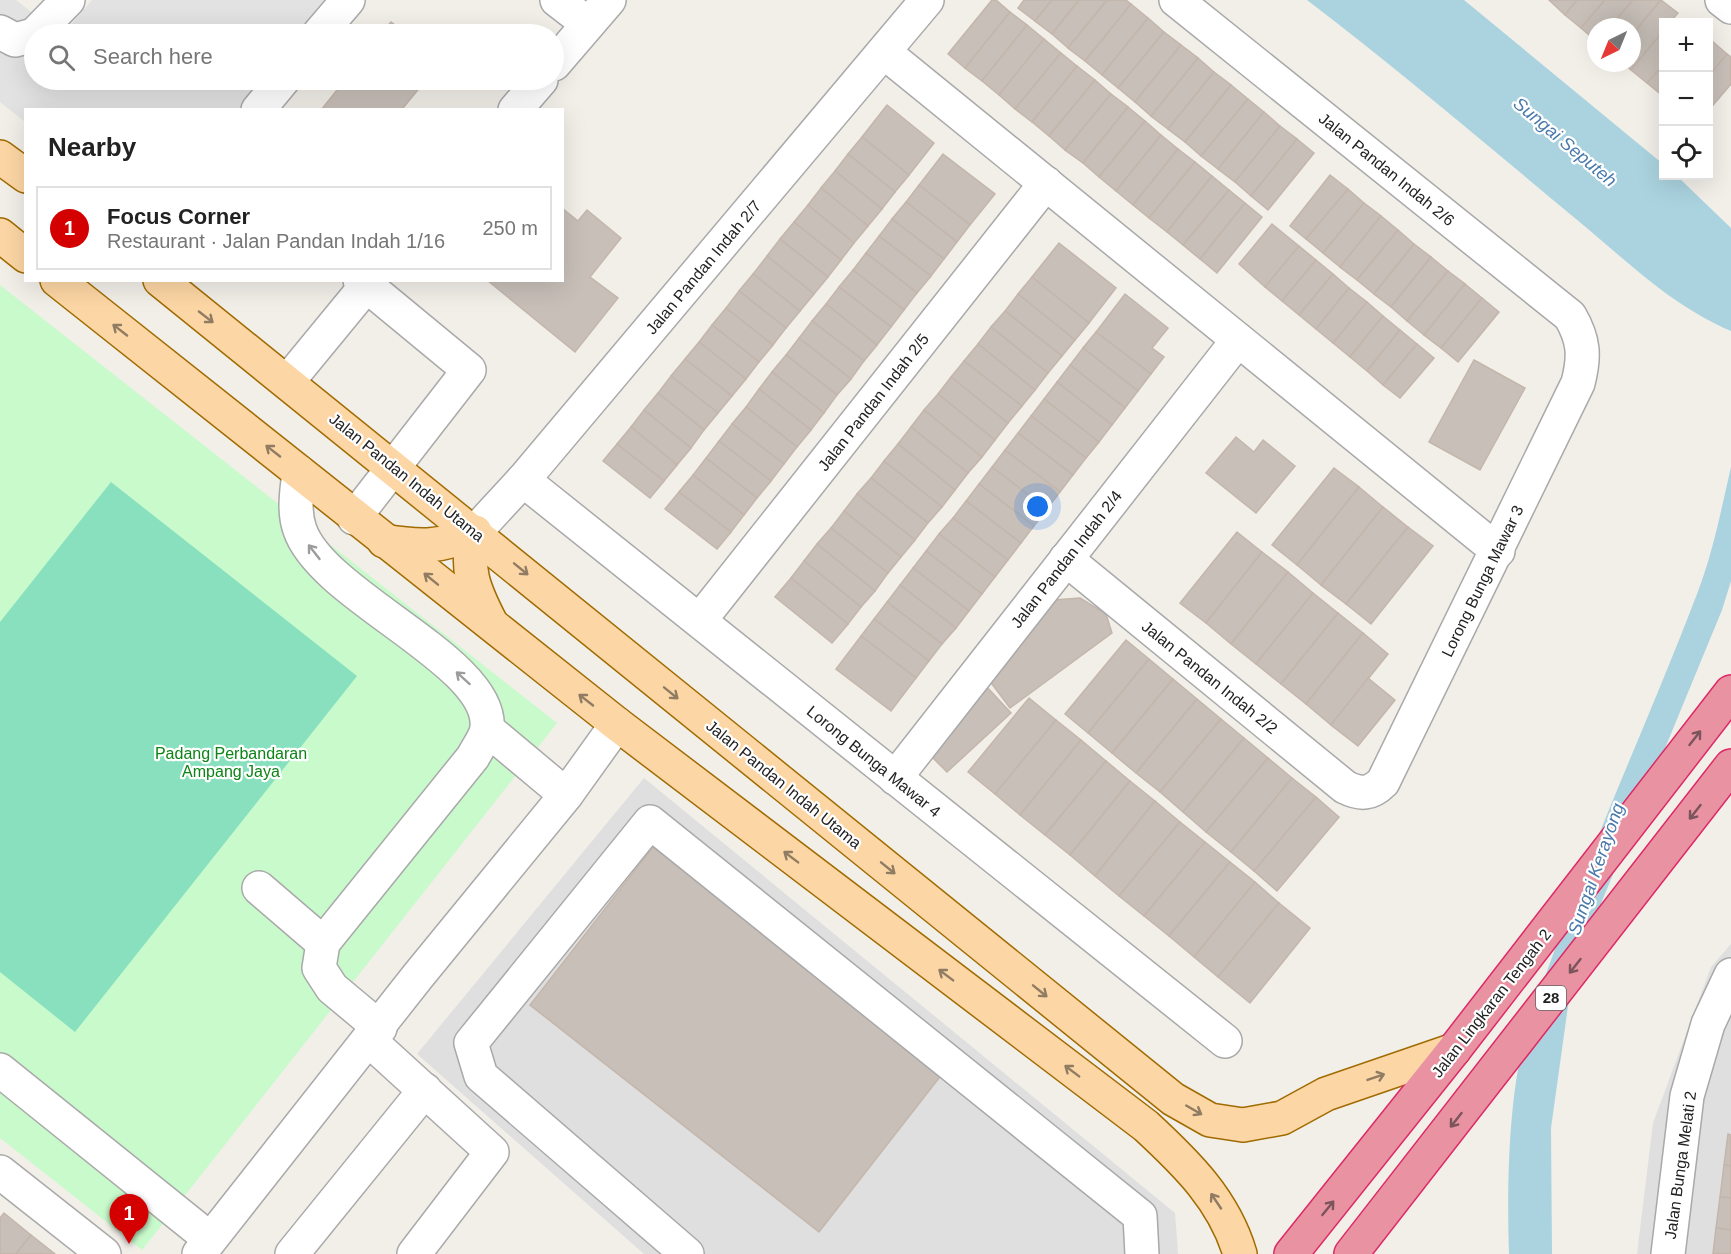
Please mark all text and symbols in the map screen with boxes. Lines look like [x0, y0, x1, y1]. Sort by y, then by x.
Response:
north arrow [1587, 18, 1641, 72]
map controls [1659, 18, 1713, 180]
button: + [1659, 18, 1713, 72]
search box [24, 24, 564, 90]
icon: search [45, 41, 78, 74]
text: Search here [93, 44, 213, 69]
button: − [1659, 72, 1713, 126]
water label: Sungai Seputeh [1510, 93, 1620, 191]
street label: Jalan Pandan Indah 2/6 [1316, 110, 1458, 229]
button: locate [1659, 126, 1713, 180]
text: Nearby [48, 132, 136, 162]
street label: Jalan Pandan Indah 2/7 [643, 197, 764, 338]
text: Focus Corner [107, 204, 250, 229]
text: 1 [64, 217, 75, 239]
text: 250 m [482, 217, 538, 239]
text: Restaurant · Jalan Pandan Indah 1/16 [107, 230, 445, 252]
one-way arrow [198, 310, 214, 323]
one-way arrow [112, 324, 128, 337]
street label: Jalan Pandan Indah 2/5 [815, 330, 932, 474]
street label: Jalan Pandan Indah Utama [326, 410, 487, 545]
one-way arrow [265, 445, 281, 458]
street label: Jalan Pandan Indah 2/4 [1008, 487, 1125, 631]
your location [1023, 492, 1052, 521]
street label: Lorong Bunga Mawar 3 [1438, 503, 1527, 660]
one-way arrow [308, 544, 321, 560]
one-way arrow [512, 563, 528, 576]
one-way arrow [423, 572, 439, 585]
street label: Jalan Pandan Indah 2/2 [1139, 618, 1281, 737]
one-way arrow [455, 671, 470, 685]
one-way arrow [663, 686, 679, 699]
one-way arrow [578, 694, 594, 707]
street label: Lorong Bunga Mawar 4 [804, 702, 944, 820]
street label: Jalan Pandan Indah Utama [703, 717, 864, 852]
one-way arrow [1689, 730, 1702, 746]
park label: Padang Perbandaran Ampang Jaya [155, 745, 307, 780]
water label: Sungai Kerayong [1564, 800, 1628, 938]
one-way arrow [1689, 804, 1702, 820]
one-way arrow [783, 851, 799, 863]
one-way arrow [880, 862, 896, 875]
street label: Jalan Lingkaran Tengah 2 [1428, 926, 1554, 1081]
one-way arrow [1569, 958, 1582, 974]
one-way arrow [938, 969, 954, 982]
one-way arrow [1032, 984, 1047, 998]
road number: 28 [1536, 986, 1566, 1010]
one-way arrow [1065, 1065, 1081, 1077]
one-way arrow [1367, 1070, 1385, 1081]
street label: Jalan Bunga Melati 2 [1662, 1090, 1699, 1240]
one-way arrow [1185, 1105, 1202, 1117]
one-way arrow [1449, 1112, 1462, 1128]
pin: 1 [110, 1194, 148, 1244]
one-way arrow [1210, 1194, 1222, 1210]
one-way arrow [1321, 1201, 1335, 1216]

